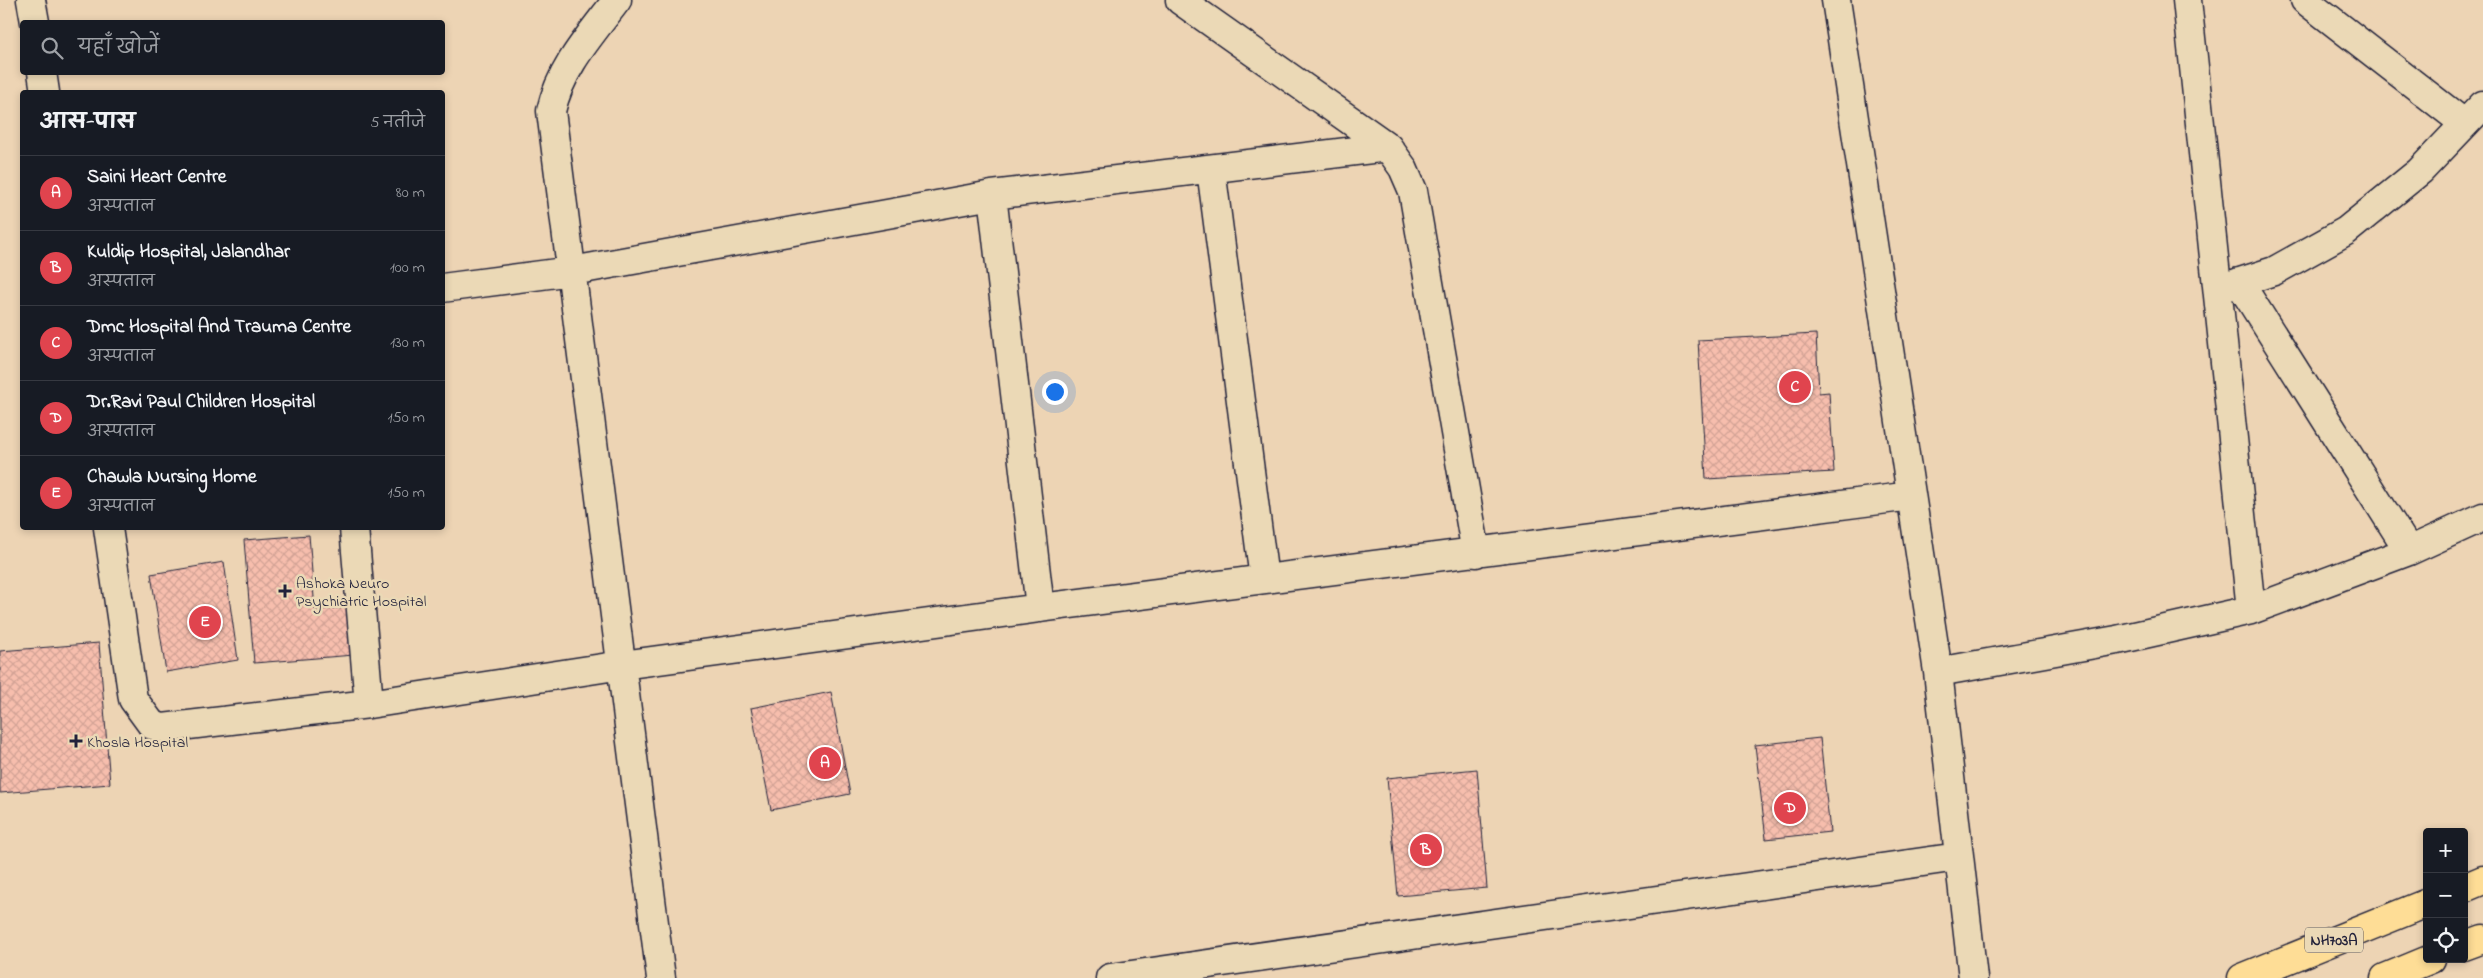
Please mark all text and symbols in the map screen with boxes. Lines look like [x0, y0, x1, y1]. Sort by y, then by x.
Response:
search box [20, 20, 445, 75]
icon: search [38, 34, 66, 62]
text: यहाँ खोजें [78, 35, 160, 62]
text: आस-पास [40, 108, 135, 138]
text: 5 नतीजे [370, 111, 425, 135]
text: Saini Heart Centre [87, 164, 226, 191]
text: A [51, 181, 61, 205]
text: 80 m [396, 181, 425, 205]
text: अस्पताल [87, 195, 155, 219]
text: Kuldip Hospital, Jalandhar [87, 239, 290, 266]
text: B [51, 256, 61, 280]
text: 100 m [390, 256, 425, 280]
text: अस्पताल [87, 270, 155, 294]
text: Dmc Hospital And Trauma Centre [87, 314, 351, 341]
text: C [52, 331, 60, 355]
text: 130 m [390, 331, 425, 355]
text: अस्पताल [87, 345, 155, 369]
pin: C [1779, 368, 1811, 406]
your location [1042, 379, 1068, 405]
text: Dr.Ravi Paul Children Hospital [87, 389, 315, 416]
text: D [50, 406, 62, 430]
text: 150 m [387, 406, 425, 430]
text: अस्पताल [87, 420, 155, 444]
text: Chawla Nursing Home [87, 464, 256, 491]
text: E [51, 481, 61, 505]
text: 150 m [387, 481, 425, 505]
text: अस्पताल [87, 495, 155, 519]
place label: Ashoka Neuro Psychiatric Hospital [296, 572, 427, 614]
marker: Ashoka Neuro Psychiatric Hospital [278, 584, 292, 598]
pin: E [189, 603, 221, 641]
place label: Khosla Hospital [87, 731, 189, 755]
marker: Khosla Hospital [69, 734, 83, 748]
pin: A [809, 744, 841, 782]
pin: D [1774, 789, 1806, 827]
map controls [2423, 828, 2468, 963]
button: + [2423, 828, 2468, 873]
pin: B [1410, 831, 1442, 869]
button: − [2423, 873, 2468, 918]
button: locate [2423, 918, 2468, 963]
road number: NH703A [2305, 928, 2363, 952]

